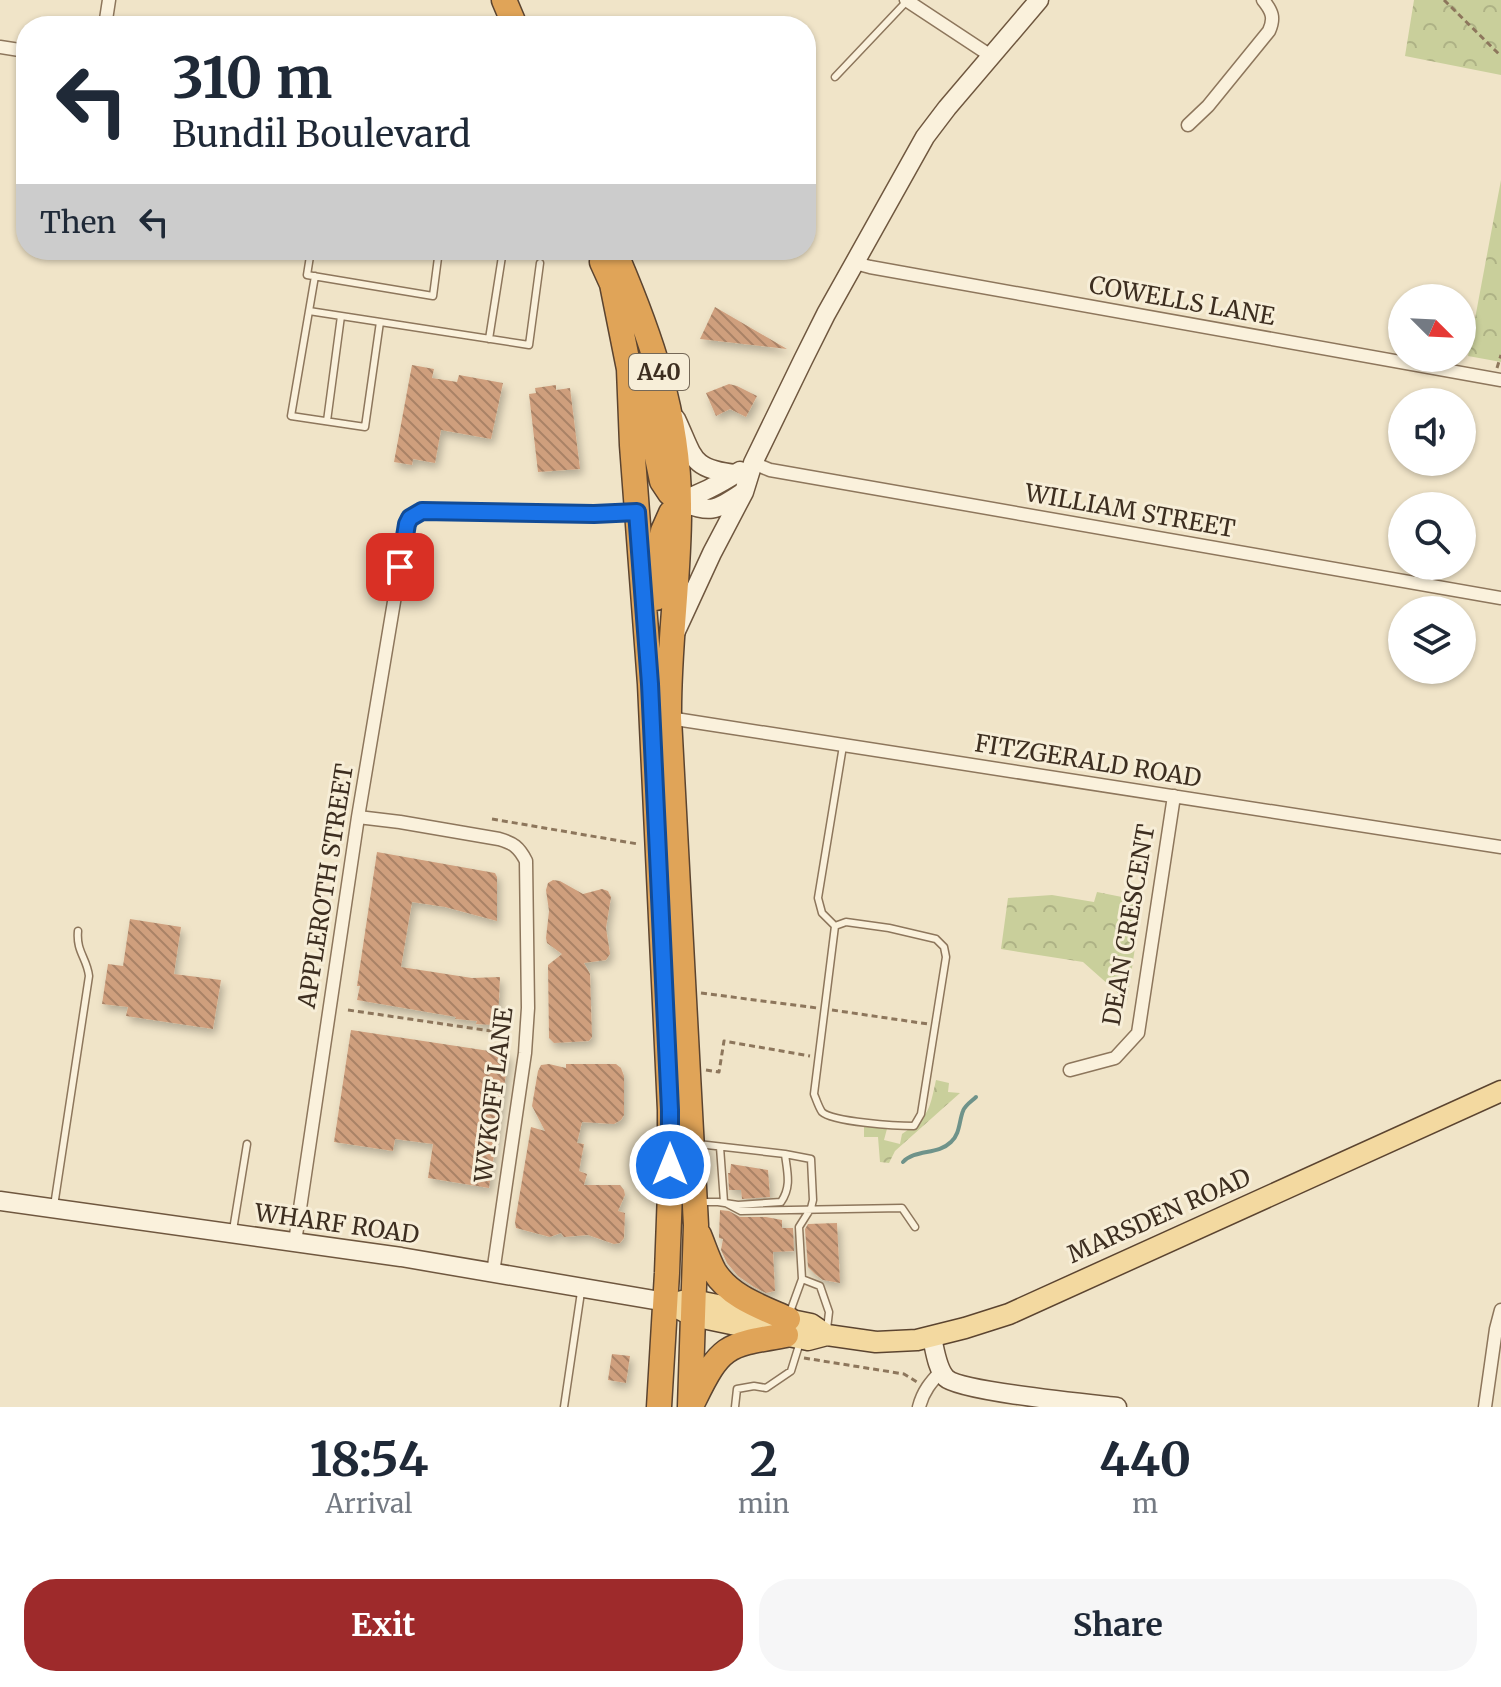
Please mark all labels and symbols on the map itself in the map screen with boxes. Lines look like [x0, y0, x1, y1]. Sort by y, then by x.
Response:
street label: COWELLS LANE [1087, 269, 1278, 332]
north arrow [1388, 284, 1476, 372]
road number: A40 [629, 354, 689, 390]
street label: WILLIAM STREET [1022, 477, 1238, 544]
pin [366, 533, 434, 601]
street label: FITZGERALD ROAD [973, 727, 1204, 794]
street label: APPLEROTH STREET [291, 761, 360, 1011]
street label: DEAN CRESCENT [1096, 822, 1162, 1028]
street label: WYKOFF LANE [467, 1005, 520, 1185]
position arrow [628, 1123, 712, 1207]
street label: MARSDEN ROAD [1062, 1161, 1255, 1270]
street label: WHARF ROAD [252, 1196, 421, 1250]

